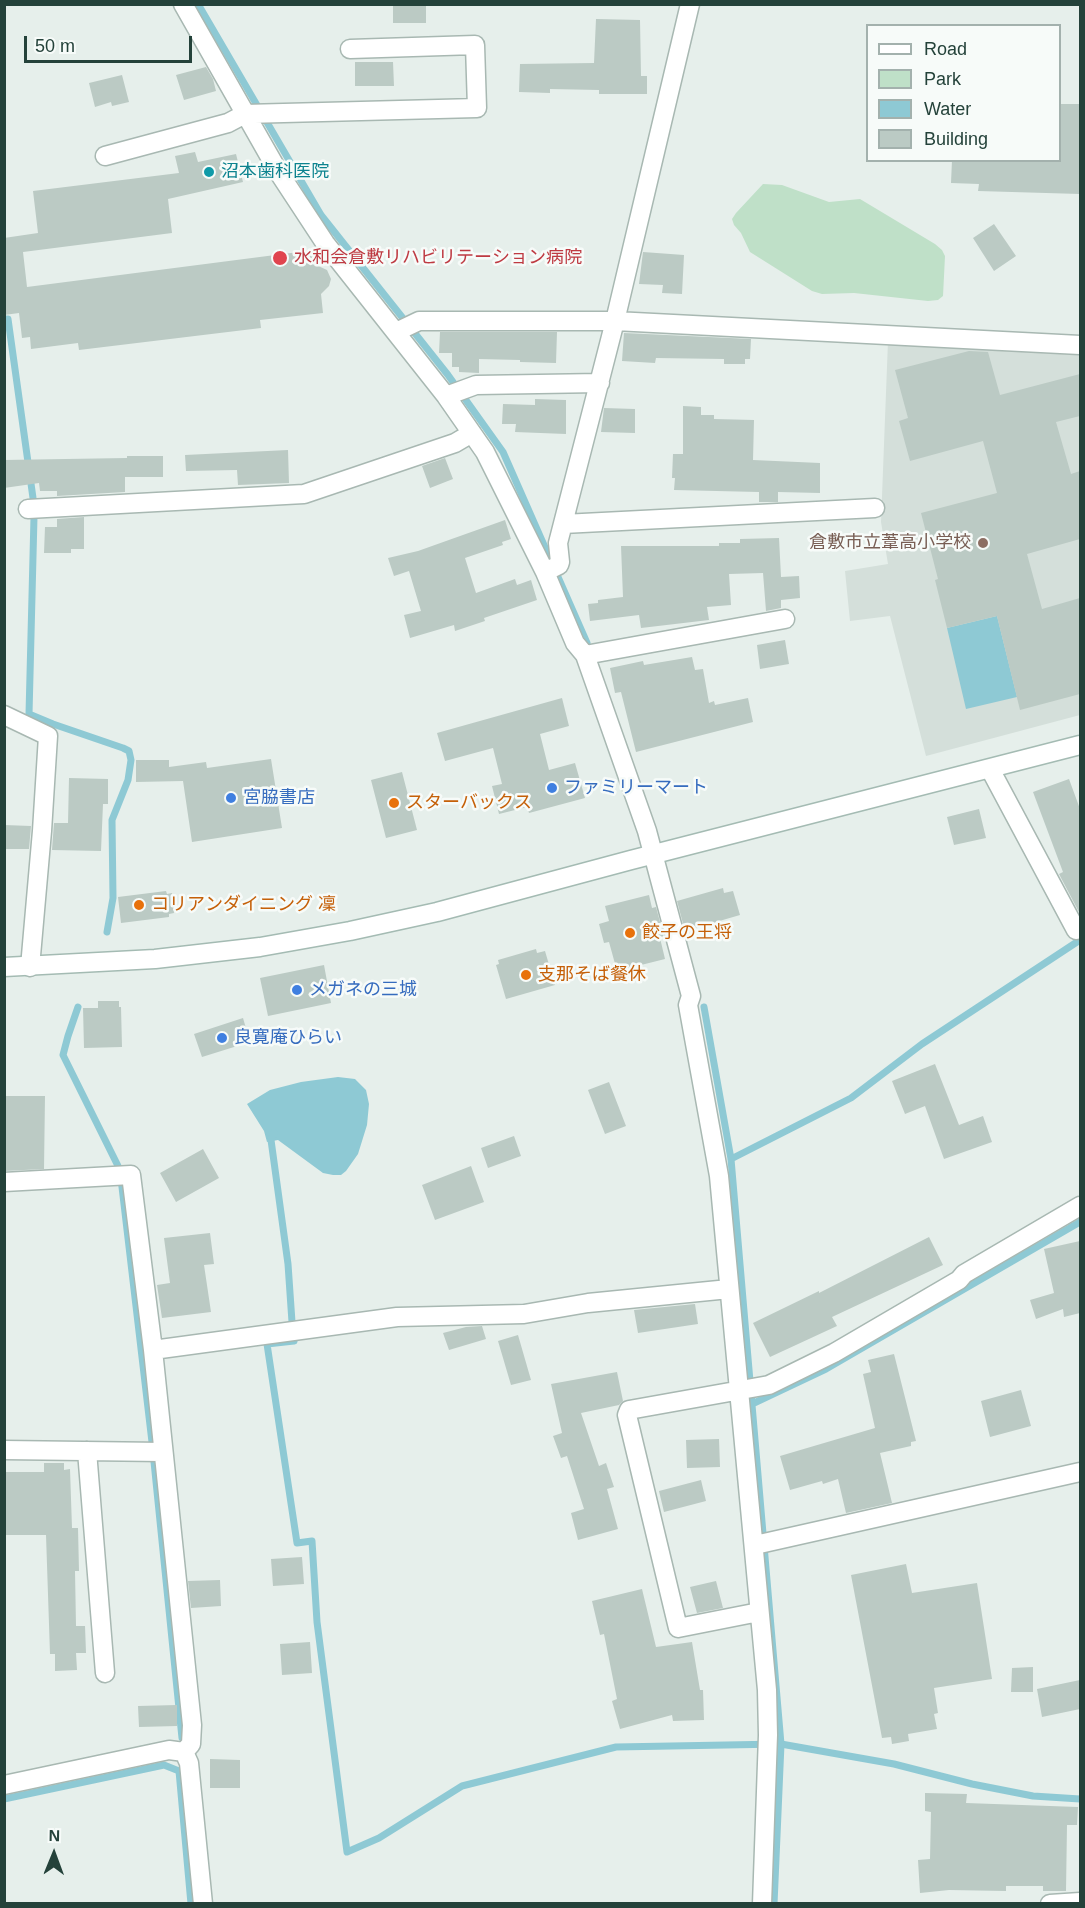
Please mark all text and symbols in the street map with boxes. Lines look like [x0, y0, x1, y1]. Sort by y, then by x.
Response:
scale bar [27, 24, 195, 62]
legend [866, 24, 1061, 162]
text: 50 m [35, 36, 75, 56]
text: Road [924, 39, 967, 59]
text: Park [924, 69, 961, 89]
text: Water [924, 99, 971, 119]
text: Building [924, 129, 988, 149]
place label: 沼本歯科医院 [221, 161, 329, 183]
marker: 沼本歯科医院 [202, 165, 216, 179]
place label: 水和会倉敷リハビリテーション病院 [294, 247, 582, 269]
marker: 水和会倉敷リハビリテーション病院 [271, 249, 289, 267]
place label: 倉敷市立葦高小学校 [809, 532, 971, 554]
marker: 倉敷市立葦高小学校 [976, 536, 990, 550]
place label: ファミリーマート [564, 777, 708, 799]
marker: ファミリーマート [545, 781, 559, 795]
place label: 宮脇書店 [243, 787, 315, 809]
marker: 宮脇書店 [224, 791, 238, 805]
place label: スターバックス [406, 792, 532, 814]
marker: スターバックス [387, 796, 401, 810]
place label: コリアンダイニング 凜 [151, 894, 336, 916]
marker: コリアンダイニング 凜 [132, 898, 146, 912]
place label: 餃子の王将 [642, 922, 732, 944]
marker: 餃子の王将 [623, 926, 637, 940]
place label: 支那そば餐休 [538, 964, 646, 986]
marker: 支那そば餐休 [519, 968, 533, 982]
place label: メガネの三城 [309, 979, 417, 1001]
marker: メガネの三城 [290, 983, 304, 997]
place label: 良寛庵ひらい [234, 1027, 342, 1049]
marker: 良寛庵ひらい [215, 1031, 229, 1045]
north arrow [24, 1824, 84, 1884]
text: N [48, 1827, 60, 1844]

